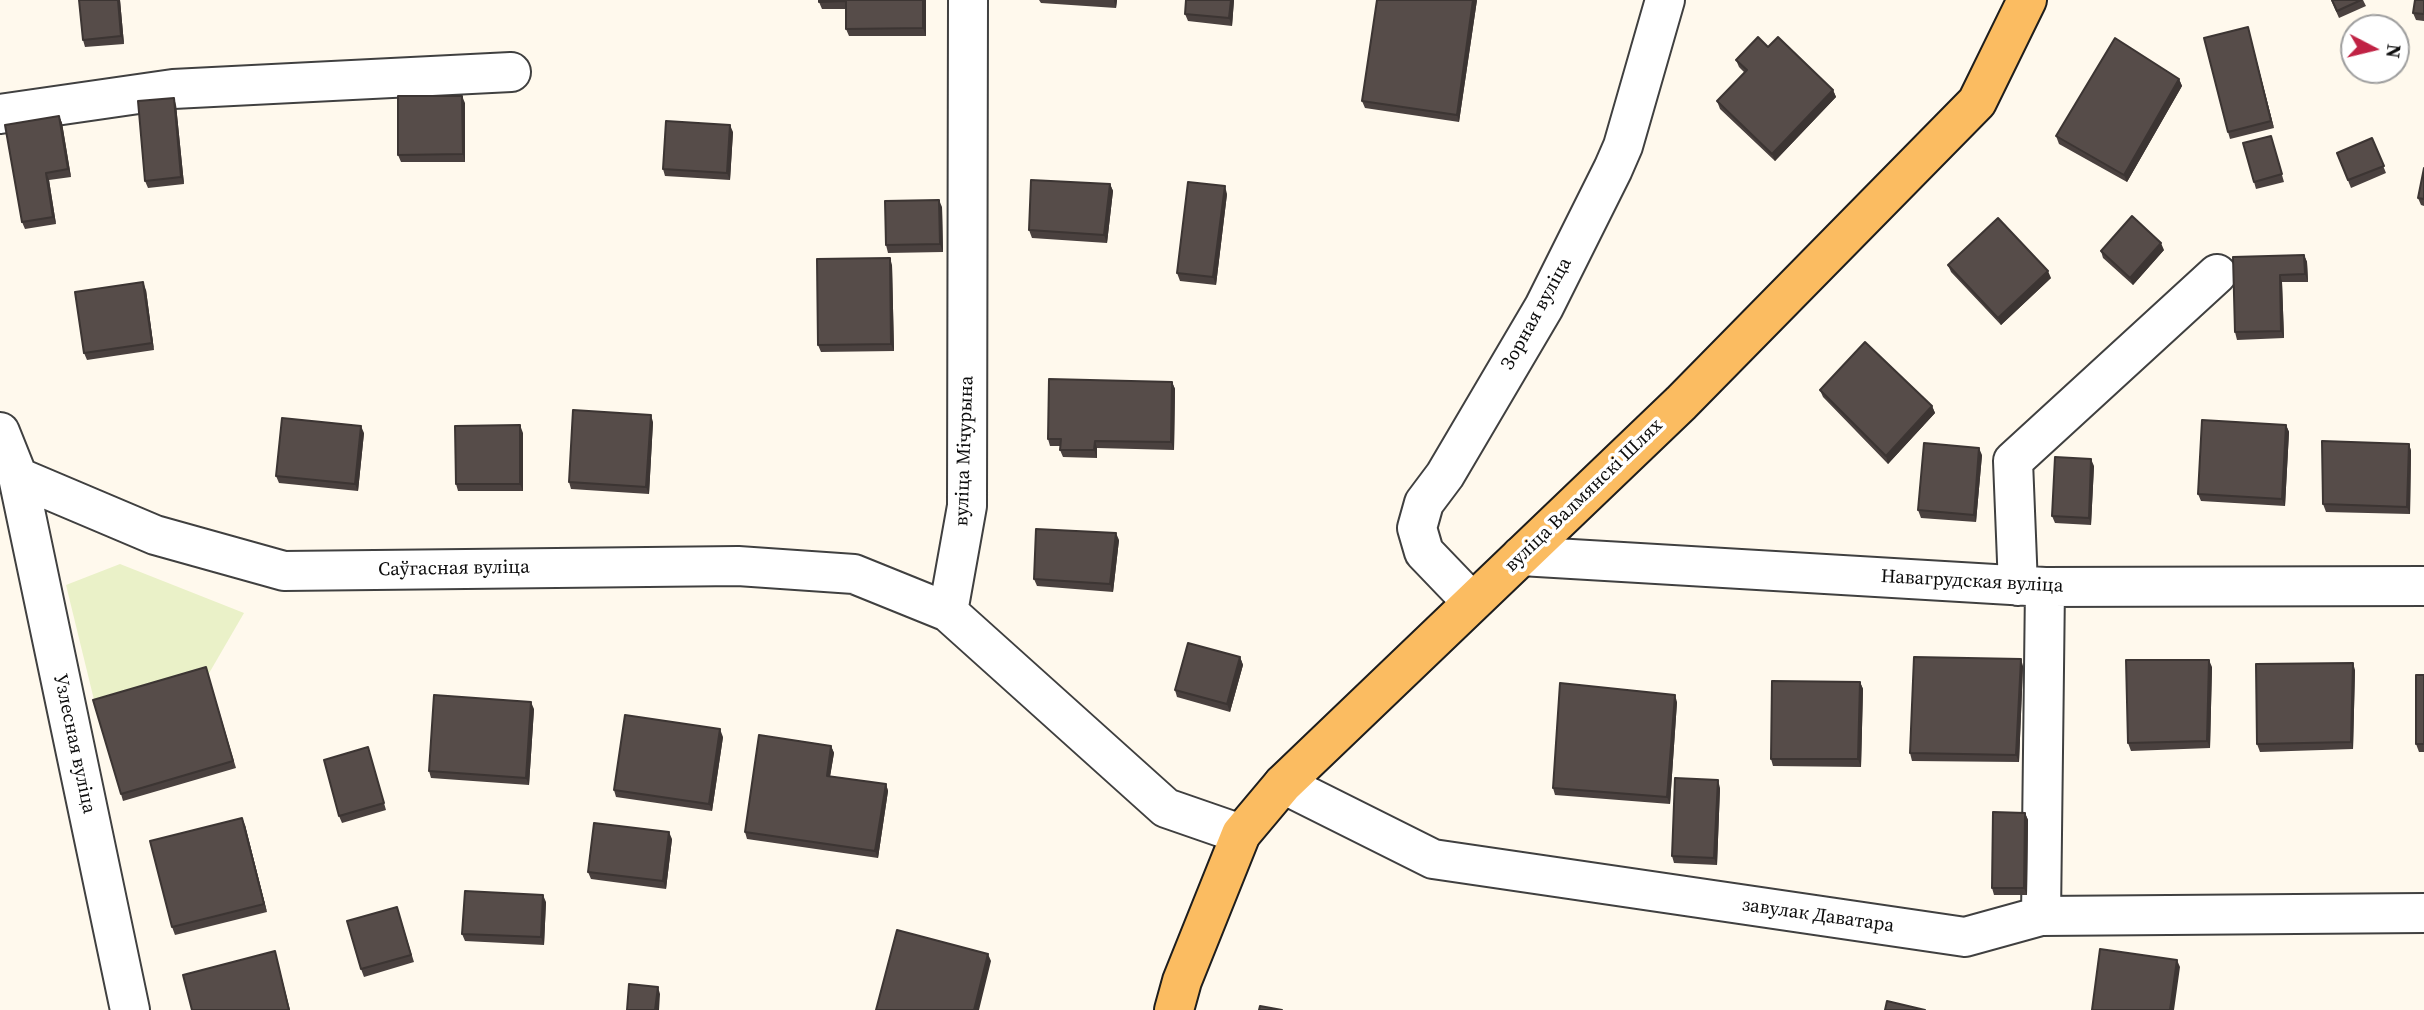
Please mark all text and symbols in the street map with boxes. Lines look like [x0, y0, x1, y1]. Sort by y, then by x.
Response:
north arrow [2340, 14, 2410, 84]
text: N [2380, 43, 2408, 60]
street label: Зорная вуліца [1497, 254, 1577, 374]
street label: вуліца Мічурына [951, 375, 979, 527]
street label: вуліца Валмянскі Шлях [1500, 415, 1668, 577]
street label: Саўгасная вуліца [378, 556, 530, 582]
street label: Навагрудская вуліца [1880, 566, 2064, 598]
street label: Узлесная вуліца [48, 672, 100, 816]
street label: завулак Даватара [1741, 894, 1895, 938]

